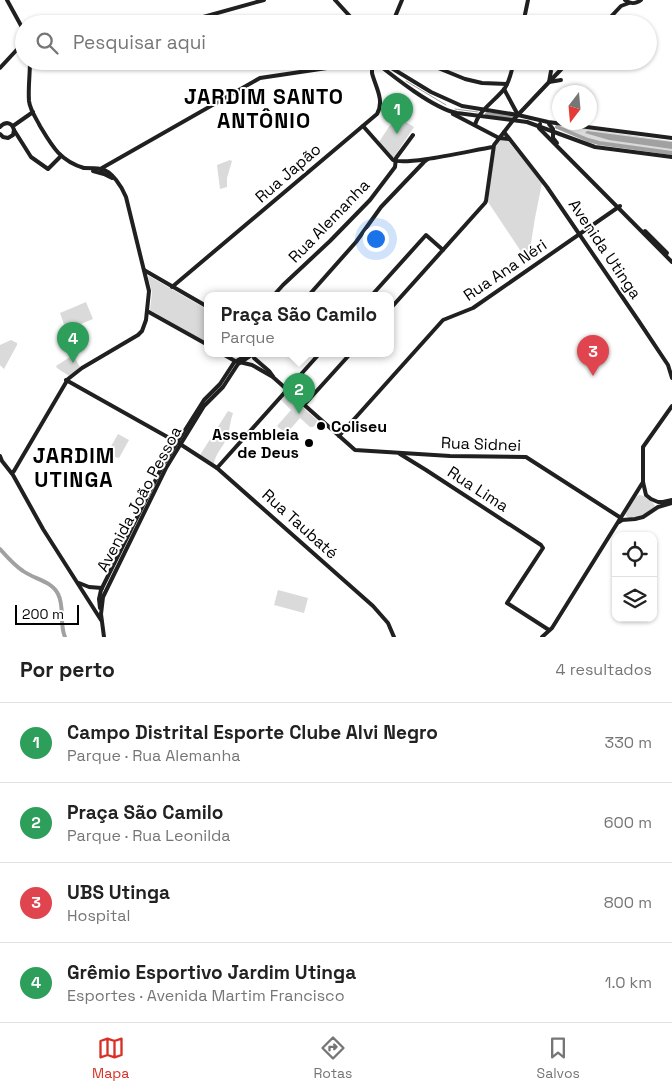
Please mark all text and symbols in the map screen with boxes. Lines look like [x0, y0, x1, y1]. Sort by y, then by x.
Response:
search box [15, 15, 657, 70]
icon: search [33, 29, 61, 57]
text: Pesquisar aqui [73, 30, 206, 55]
district label: JARDIM SANTO ANTÔNIO [184, 83, 344, 134]
north arrow [552, 85, 597, 130]
pin: 1 [381, 93, 413, 134]
street label: Rua Japão [251, 139, 325, 207]
street label: Rua Alemanha [284, 175, 374, 267]
street label: Avenida Utinga [564, 195, 646, 303]
your location [363, 226, 389, 252]
street label: Rua Ana Néri [459, 234, 551, 306]
popup [204, 292, 394, 357]
text: Praça São Camilo [221, 302, 377, 327]
pin: 4 [57, 322, 89, 363]
text: Parque [221, 327, 275, 348]
pin: 3 [577, 335, 609, 376]
pin: 2 [283, 373, 315, 414]
place label: Coliseu [331, 416, 387, 437]
marker: Coliseu [315, 420, 327, 432]
street label: Avenida João Pessoa [92, 423, 186, 575]
place label: Assembleia de Deus [212, 424, 299, 463]
street label: Rua Sidnei [440, 432, 522, 456]
marker: Assembleia de Deus [303, 437, 315, 449]
district label: JARDIM UTINGA [33, 442, 115, 493]
street label: Rua Lima [443, 461, 513, 517]
street label: Rua Taubaté [258, 484, 342, 564]
map controls [612, 532, 657, 622]
button: locate [612, 532, 657, 577]
button: layers [612, 577, 657, 622]
scale bar [15, 602, 79, 625]
text: 200 m [22, 605, 64, 623]
text: Por perto [20, 656, 115, 683]
text: 4 resultados [556, 659, 652, 680]
text: Campo Distrital Esporte Clube Alvi Negro [67, 720, 438, 745]
text: 1 [32, 732, 40, 753]
text: 330 m [605, 732, 652, 753]
text: Parque · Rua Alemanha [67, 745, 240, 766]
text: Praça São Camilo [67, 800, 223, 825]
text: 2 [31, 812, 41, 833]
text: 600 m [604, 812, 652, 833]
text: Parque · Rua Leonilda [67, 825, 231, 846]
text: UBS Utinga [67, 880, 170, 905]
text: 3 [31, 892, 41, 913]
text: 800 m [604, 892, 652, 913]
text: Hospital [67, 905, 130, 926]
text: Grêmio Esportivo Jardim Utinga [67, 960, 356, 985]
text: 4 [31, 972, 41, 993]
text: 1.0 km [605, 972, 652, 993]
text: Esportes · Avenida Martim Francisco [67, 985, 345, 1006]
tab: Mapa [92, 1034, 129, 1082]
tab: Rotas [313, 1034, 352, 1082]
tab: Salvos [537, 1034, 580, 1082]

